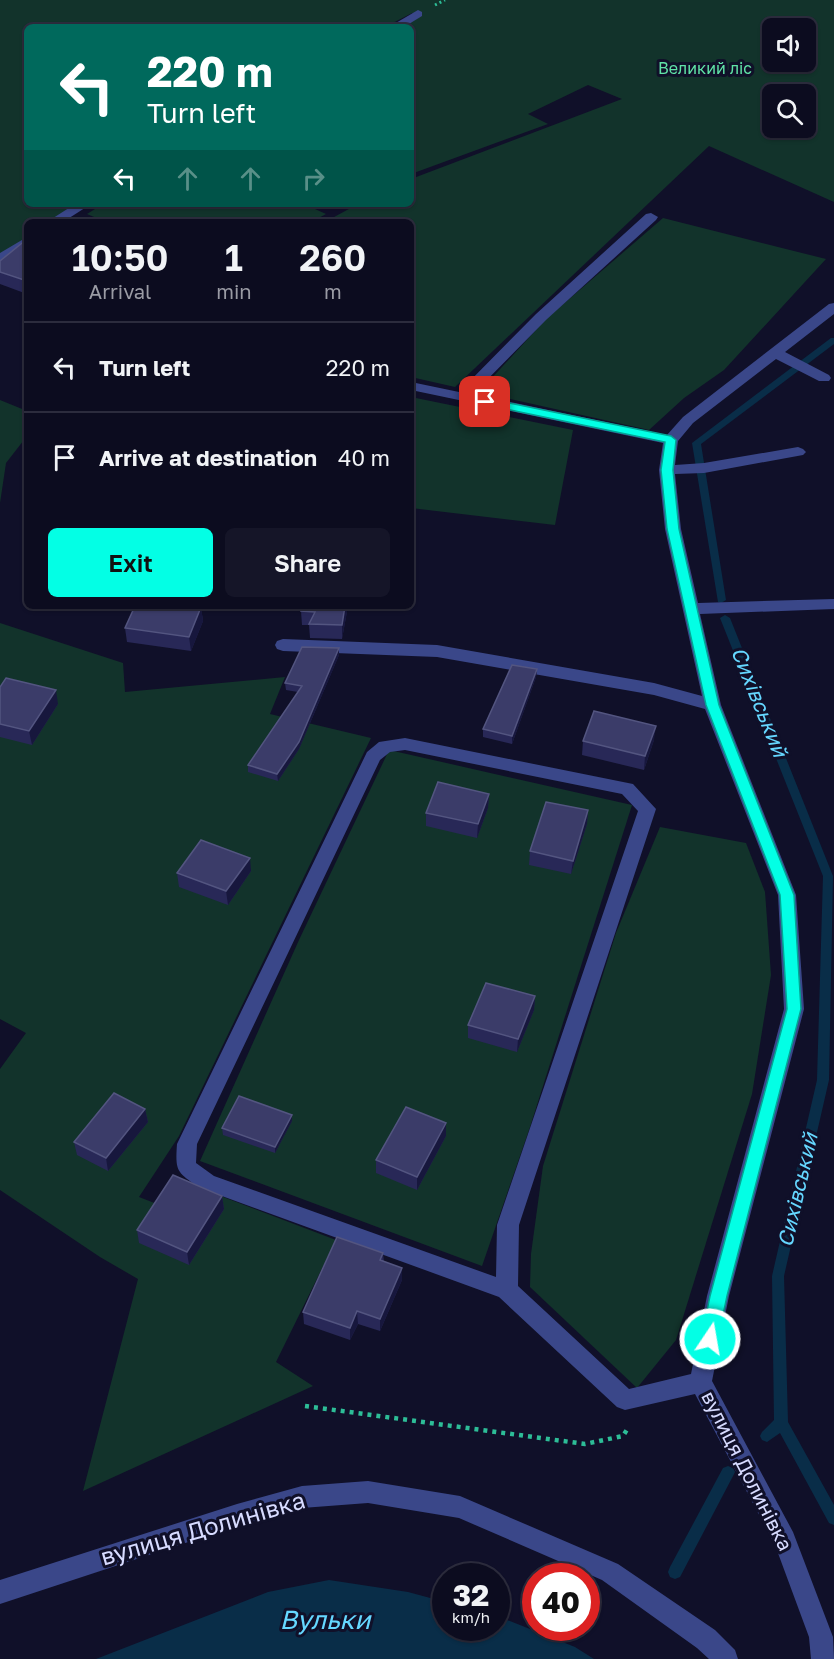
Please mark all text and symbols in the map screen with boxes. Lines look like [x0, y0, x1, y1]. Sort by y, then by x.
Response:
map controls [762, 18, 816, 138]
button: sound [762, 18, 816, 72]
text: 220 m [147, 46, 273, 96]
icon: left [48, 48, 126, 126]
park label: Великий ліс [658, 58, 752, 78]
button: search [762, 84, 816, 138]
text: Turn left [147, 97, 256, 129]
icon: left [108, 162, 141, 195]
icon: ahead [171, 162, 204, 195]
icon: ahead [234, 162, 267, 195]
icon: right [297, 162, 330, 195]
text: 10:50 [72, 236, 169, 279]
text: 1 [225, 236, 243, 279]
text: 260 [299, 236, 366, 279]
text: Arrival [89, 279, 151, 303]
text: min [216, 279, 252, 303]
text: m [324, 279, 342, 303]
icon: left [48, 351, 81, 384]
text: Turn left [99, 354, 190, 381]
text: 220 m [326, 354, 390, 381]
pin [459, 376, 510, 427]
icon: arrive [468, 385, 501, 418]
icon: arrive [48, 441, 81, 474]
text: Arrive at destination [99, 444, 317, 471]
text: 40 m [338, 444, 390, 471]
button: Exit [48, 528, 213, 597]
button: Share [225, 528, 390, 597]
water label: Сихівський [726, 643, 794, 762]
water label: Сихівський [771, 1129, 823, 1249]
position arrow [678, 1307, 742, 1371]
street label: вулиця Долинівка [697, 1387, 799, 1554]
street label: вулиця Долинівка [97, 1484, 308, 1571]
speed limit sign: 40 [522, 1563, 600, 1641]
text: 32 [453, 1577, 489, 1613]
water label: Вульки [280, 1604, 373, 1635]
text: km/h [452, 1608, 490, 1626]

